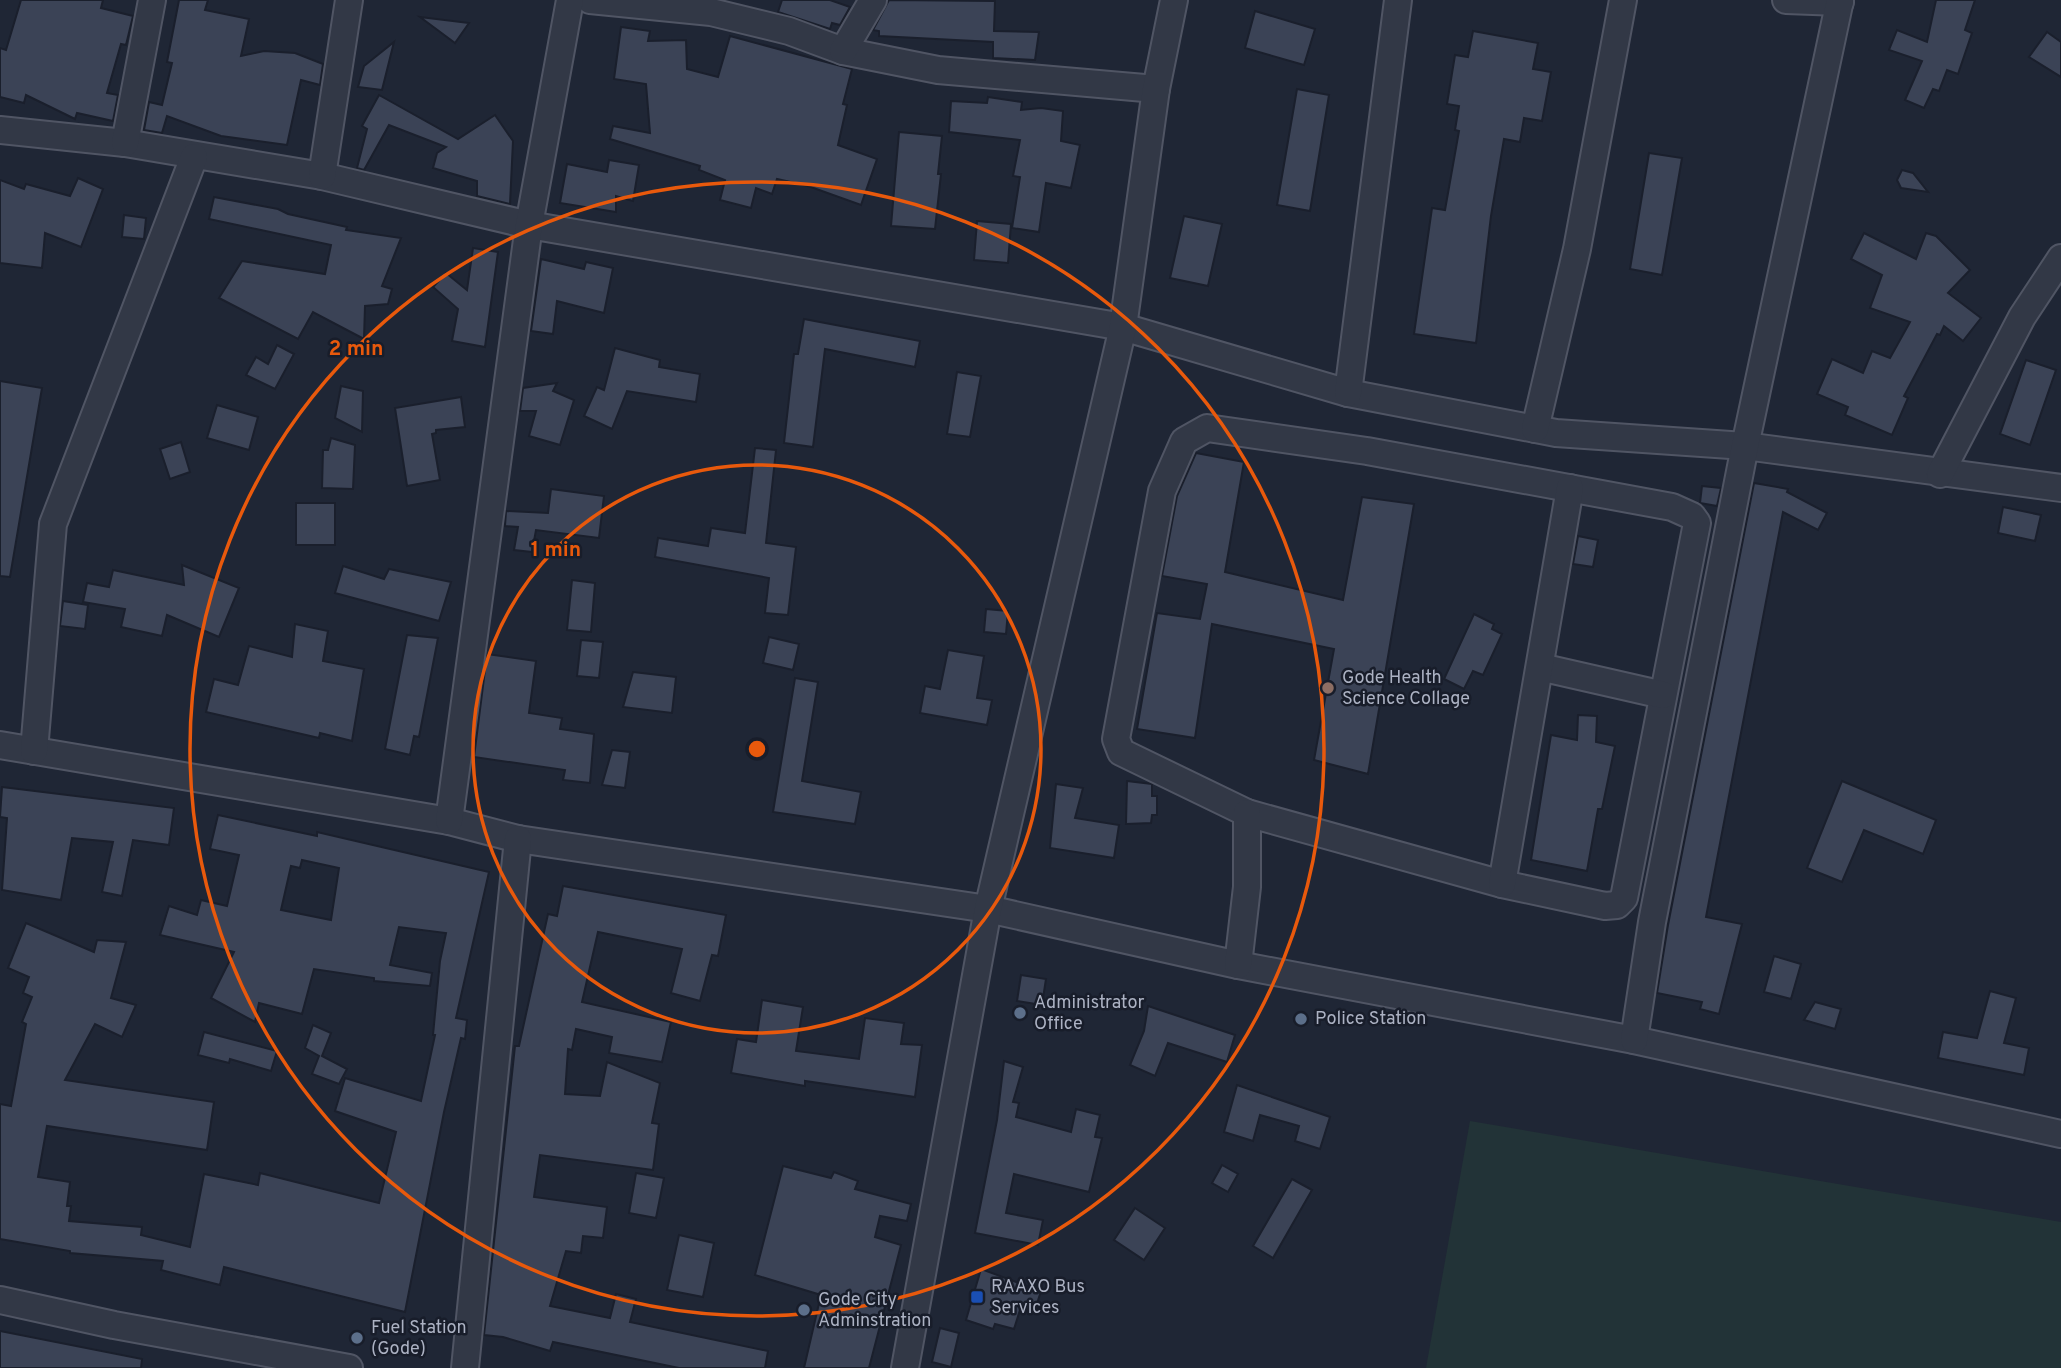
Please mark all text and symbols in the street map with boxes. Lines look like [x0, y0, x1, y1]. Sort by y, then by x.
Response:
text: 2 min [329, 336, 383, 363]
text: 1 min [531, 537, 581, 564]
place label: Gode Health Science Collage [1342, 667, 1470, 711]
marker: Gode Health Science Collage [1320, 680, 1336, 696]
centre of rings [745, 737, 769, 761]
place label: Administrator Office [1034, 992, 1144, 1036]
marker: Administrator Office [1012, 1005, 1028, 1021]
place label: Police Station [1315, 1008, 1426, 1031]
marker: Police Station [1293, 1011, 1309, 1027]
place label: RAAXO Bus Services [991, 1276, 1085, 1320]
place label: Gode City Adminstration [818, 1289, 931, 1333]
marker: RAAXO Bus Services [969, 1289, 985, 1305]
marker: Gode City Adminstration [796, 1302, 812, 1318]
place label: Fuel Station (Gode) [371, 1317, 467, 1361]
marker: Fuel Station (Gode) [349, 1330, 365, 1346]

